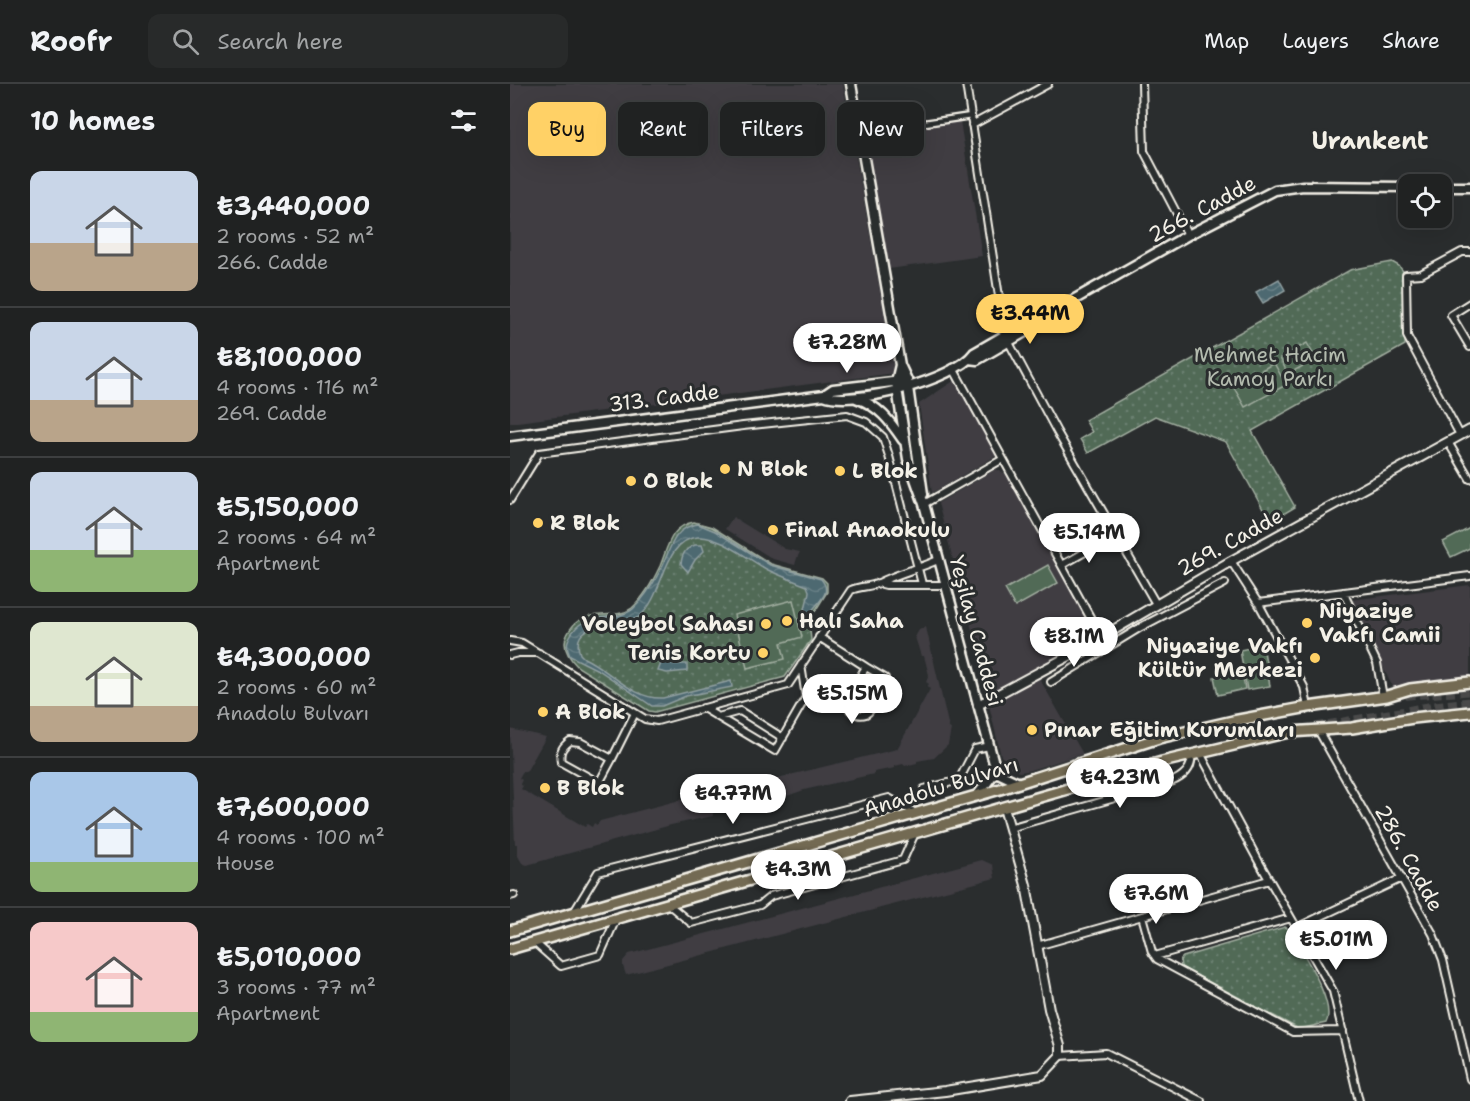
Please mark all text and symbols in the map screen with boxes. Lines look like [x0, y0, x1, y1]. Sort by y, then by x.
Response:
search box [148, 14, 568, 68]
text: Roofr [30, 22, 112, 60]
icon: search [169, 25, 202, 58]
text: Search here [217, 27, 343, 56]
text: Map [1204, 27, 1249, 55]
text: Layers [1282, 27, 1349, 55]
text: Share [1382, 27, 1440, 55]
chip: Buy [528, 102, 606, 156]
chip: Rent [618, 102, 708, 156]
chip: Filters [720, 102, 825, 156]
chip: New [837, 102, 924, 156]
text: 10 homes [30, 103, 155, 138]
icon: filters [447, 104, 480, 137]
district label: Urankent [1311, 125, 1429, 157]
street label: 266. Cadde [1143, 169, 1261, 249]
map controls [1398, 174, 1452, 228]
button: locate [1398, 174, 1452, 228]
text: ₺3,440,000 [216, 188, 370, 223]
icon: home [78, 195, 150, 267]
text: 2 rooms · 52 m² [216, 223, 374, 249]
text: 266. Cadde [216, 249, 328, 275]
pin: ₺3.44M [981, 294, 1079, 345]
text: ₺3.44M [990, 300, 1070, 326]
pin: ₺7.28M [798, 323, 896, 374]
text: ₺7.28M [807, 329, 887, 355]
text: ₺8,100,000 [216, 339, 362, 374]
park label: Mehmet Hacim Kamoy Parkı [1194, 341, 1346, 393]
icon: home [78, 346, 150, 418]
text: 4 rooms · 116 m² [216, 374, 378, 400]
street label: 313. Cadde [607, 377, 721, 419]
text: 269. Cadde [216, 400, 327, 426]
place label: N Blok [737, 455, 808, 483]
place label: L Blok [852, 457, 918, 485]
marker: N Blok [718, 462, 732, 476]
marker: L Blok [833, 464, 847, 478]
place label: O Blok [643, 467, 713, 495]
marker: O Blok [624, 474, 638, 488]
text: ₺5,150,000 [216, 489, 359, 524]
icon: home [78, 496, 150, 568]
street label: 269. Cadde [1172, 501, 1288, 583]
place label: R Blok [550, 509, 620, 537]
pin: ₺5.14M [1040, 513, 1138, 564]
marker: R Blok [531, 516, 545, 530]
place label: Final Anaokulu [785, 516, 950, 544]
text: ₺5.14M [1053, 519, 1125, 545]
marker: Final Anaokulu [766, 523, 780, 537]
text: 2 rooms · 64 m² [216, 524, 376, 550]
text: Apartment [216, 550, 320, 576]
street label: Yeşilay Caddesi [942, 552, 1010, 710]
place label: Niyaziye Vakfı Camii [1319, 597, 1441, 649]
place label: Halı Saha [799, 607, 904, 635]
place label: Voleybol Sahası [581, 610, 754, 638]
marker: Halı Saha [780, 614, 794, 628]
marker: Niyaziye Vakfı Camii [1300, 616, 1314, 630]
marker: Voleybol Sahası [759, 617, 773, 631]
pin: ₺8.1M [1032, 617, 1116, 668]
text: ₺8.1M [1044, 623, 1104, 649]
place label: Niyaziye Vakfı Kültür Merkezi [1138, 632, 1303, 684]
text: ₺4,300,000 [216, 639, 371, 674]
place label: Tenis Kortu [627, 639, 751, 667]
icon: home [78, 646, 150, 718]
marker: Tenis Kortu [756, 646, 770, 660]
marker: Niyaziye Vakfı Kültür Merkezi [1308, 651, 1322, 665]
text: 2 rooms · 60 m² [216, 674, 376, 700]
pin: ₺5.15M [803, 674, 901, 725]
text: ₺5.15M [816, 680, 888, 706]
place label: A Blok [555, 698, 626, 726]
text: Anadolu Bulvarı [216, 700, 369, 726]
marker: A Blok [536, 705, 550, 719]
place label: Pınar Eğitim Kurumları [1044, 716, 1295, 744]
marker: Pınar Eğitim Kurumları [1025, 723, 1039, 737]
street label: Anadolu Bulvarı [860, 750, 1022, 824]
pin: ₺4.23M [1071, 758, 1169, 809]
text: ₺4.23M [1080, 764, 1160, 790]
place label: B Blok [557, 774, 625, 802]
pin: ₺4.77M [684, 774, 782, 825]
text: ₺4.77M [694, 780, 772, 806]
marker: B Blok [538, 781, 552, 795]
text: ₺7,600,000 [216, 789, 370, 824]
icon: home [78, 796, 150, 868]
street label: 286. Cadde [1368, 799, 1450, 917]
text: 4 rooms · 100 m² [216, 824, 385, 850]
text: House [216, 850, 275, 876]
pin: ₺4.3M [756, 850, 840, 901]
text: ₺4.3M [765, 856, 831, 882]
pin: ₺7.6M [1114, 874, 1198, 925]
text: ₺7.6M [1123, 880, 1189, 906]
pin: ₺5.01M [1287, 920, 1385, 971]
text: ₺5.01M [1299, 926, 1373, 952]
text: ₺5,010,000 [216, 939, 362, 974]
icon: home [78, 946, 150, 1018]
text: 3 rooms · 77 m² [216, 974, 376, 1000]
text: Apartment [216, 1000, 320, 1026]

